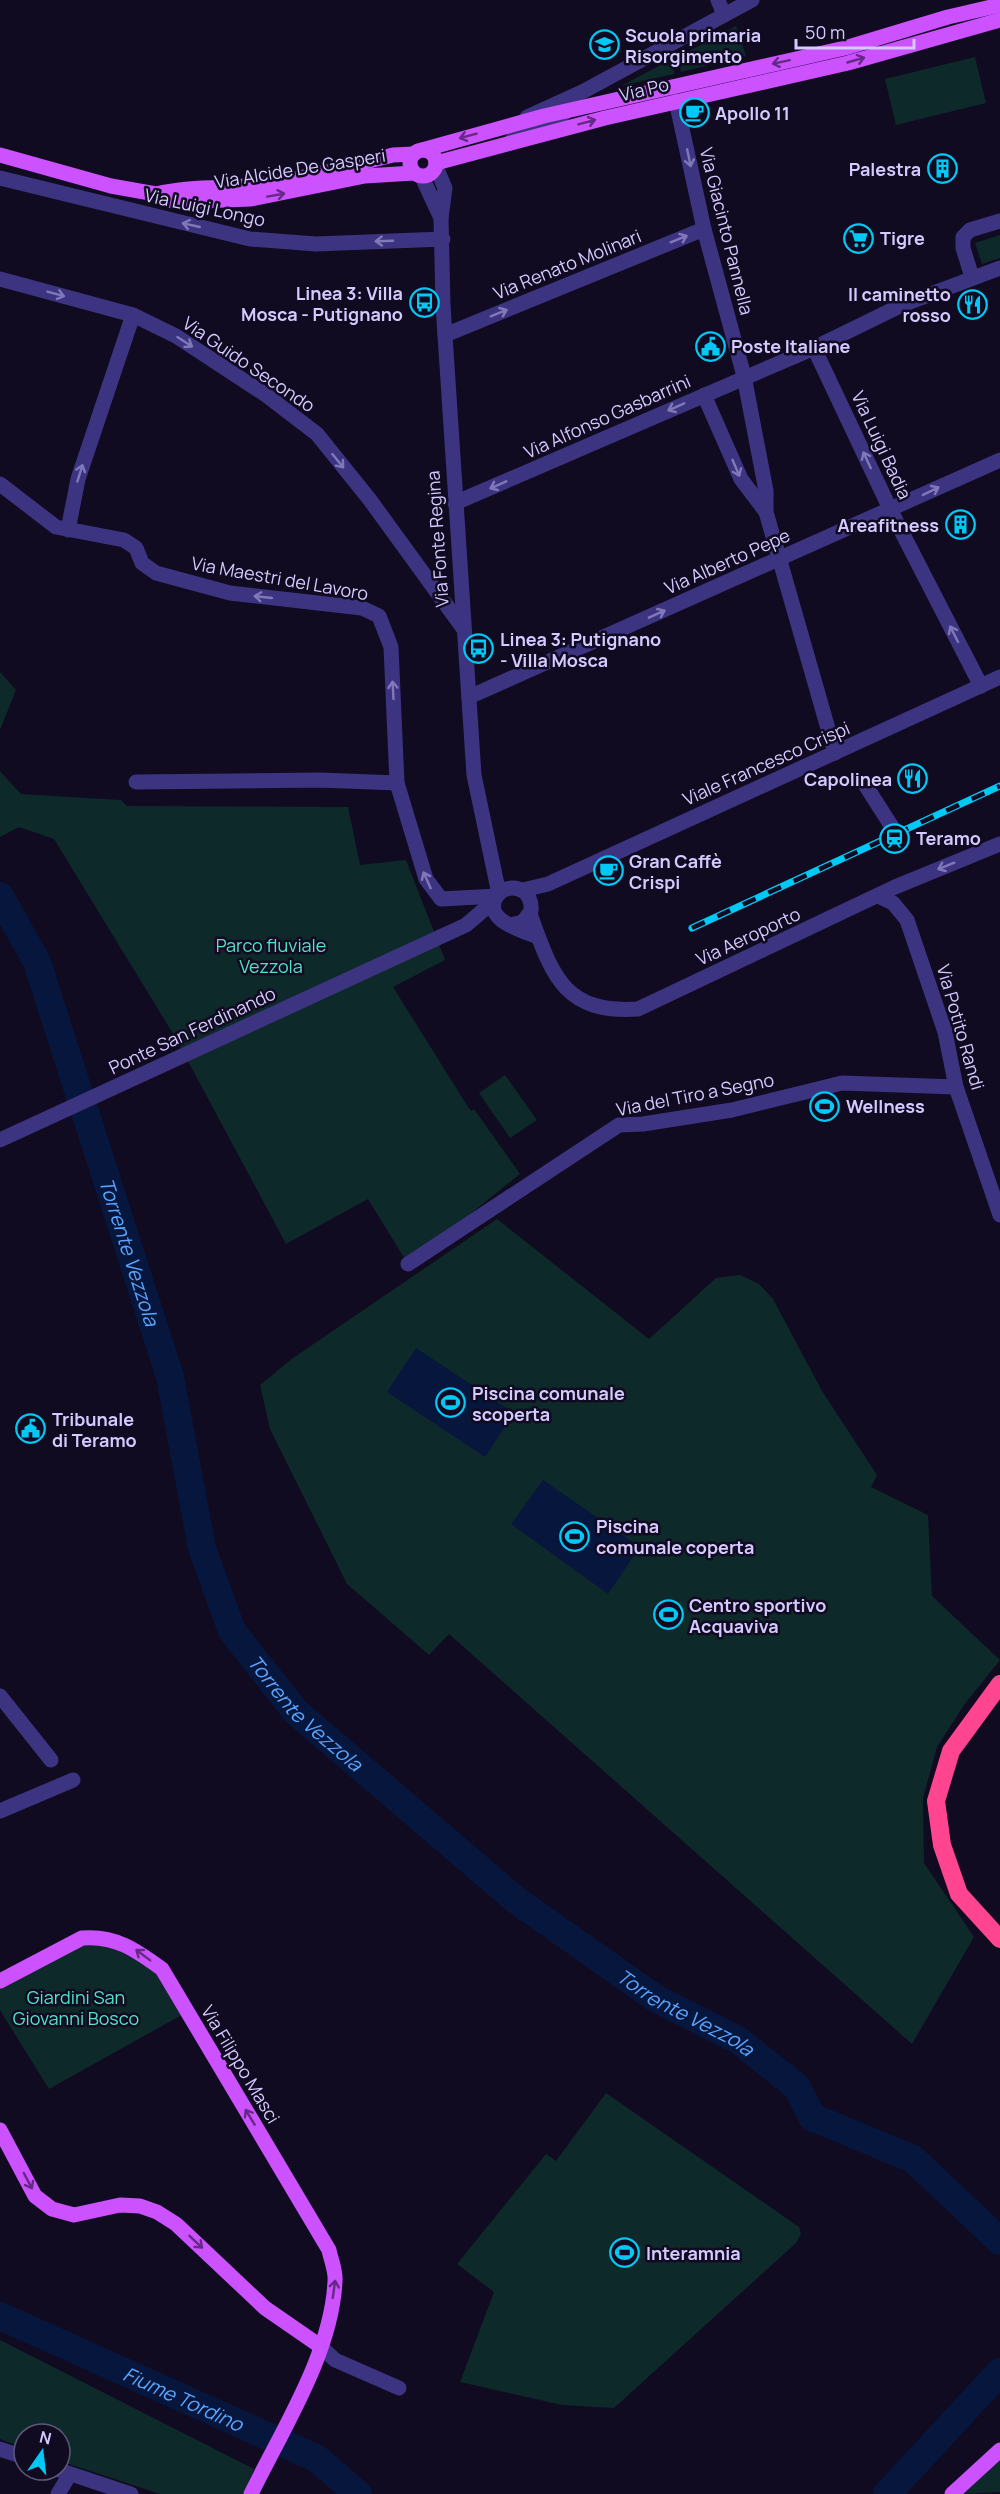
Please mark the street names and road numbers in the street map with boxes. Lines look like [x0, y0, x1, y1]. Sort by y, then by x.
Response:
street label: Via Po [617, 72, 671, 106]
street label: Via Alcide De Gasperi [213, 143, 387, 193]
street label: Via Giacinto Pannella [695, 145, 759, 317]
street label: Via Luigi Longo [143, 183, 267, 231]
street label: Via Renato Molinari [490, 223, 644, 305]
street label: Via Guido Secondo [178, 311, 320, 417]
street label: Via Alfonso Gasbarrini [520, 368, 694, 464]
street label: Via Luigi Badia [846, 387, 918, 503]
street label: Via Fonte Regina [420, 470, 454, 608]
street label: Via Alberto Pepe [660, 523, 794, 599]
street label: Via Maestri del Lavoro [190, 551, 370, 605]
street label: Viale Francesco Crispi [679, 715, 853, 811]
street label: Via Aeroporto [692, 901, 804, 971]
street label: Via Potito Randi [932, 962, 990, 1092]
street label: Ponte San Ferdinando [105, 981, 279, 1079]
street label: Via del Tiro a Segno [614, 1067, 776, 1121]
street label: Via Filippo Masci [196, 2000, 286, 2128]

